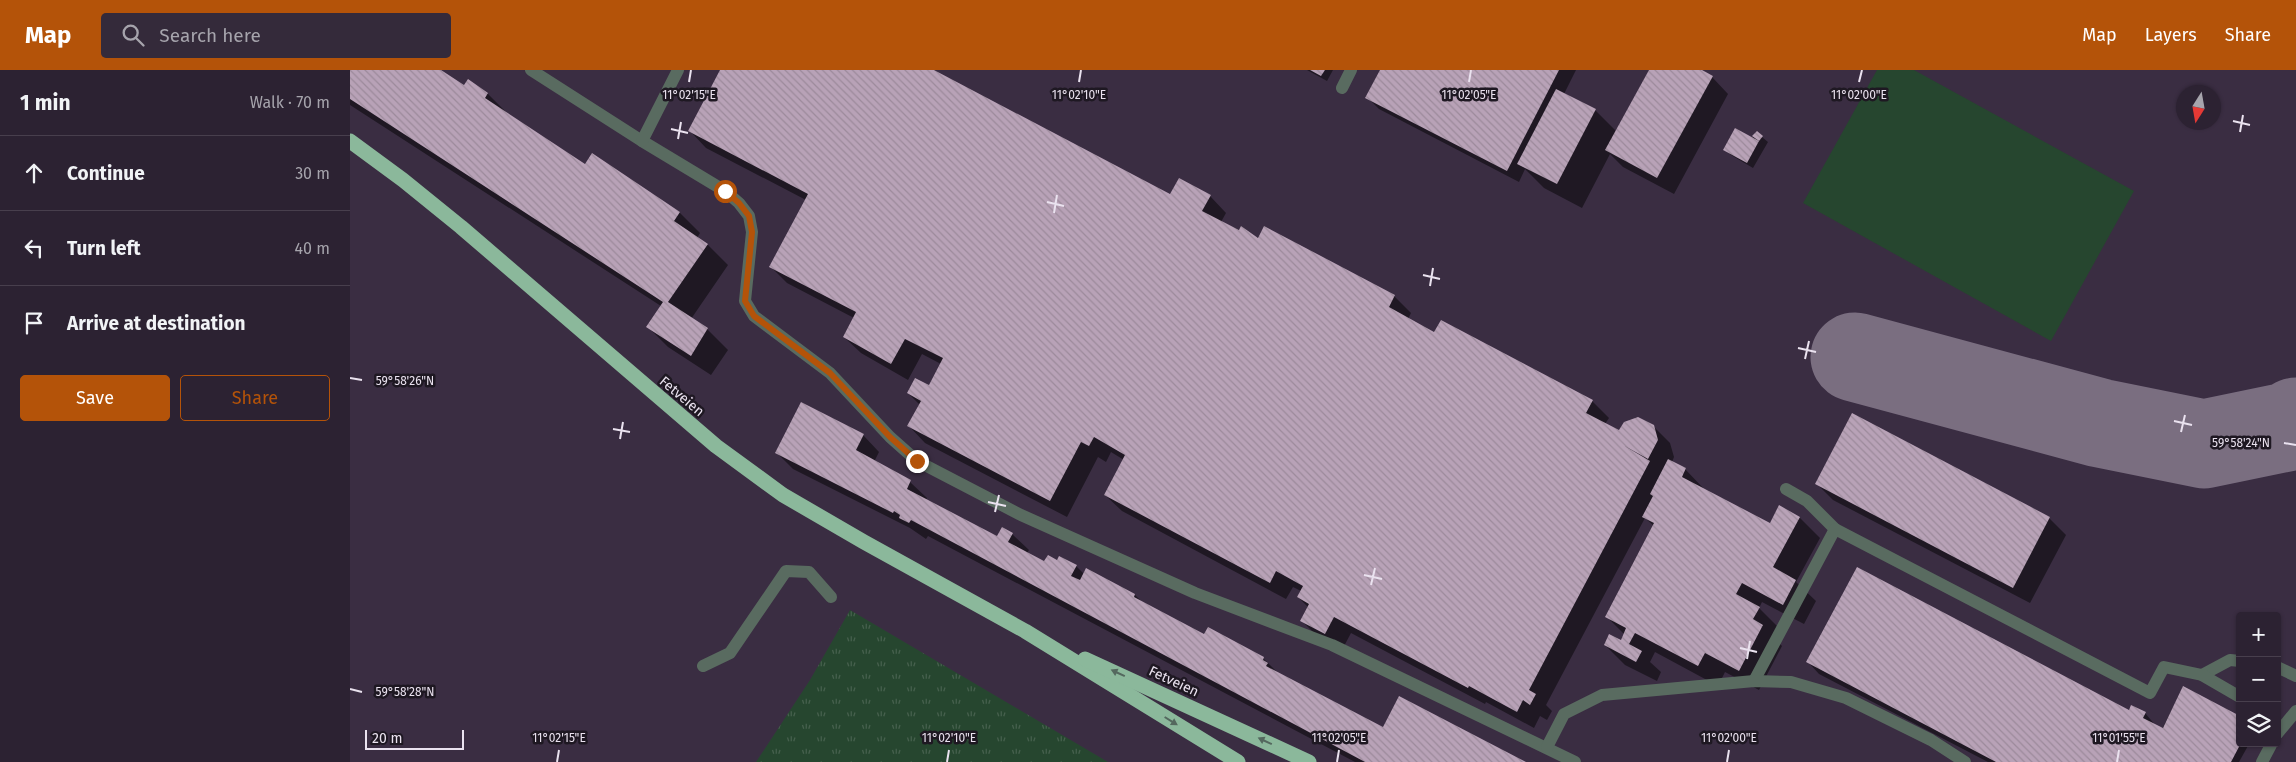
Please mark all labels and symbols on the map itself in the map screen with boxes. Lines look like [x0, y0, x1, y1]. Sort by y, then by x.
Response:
north arrow [2176, 85, 2221, 130]
text: 11°02'15"E [662, 88, 716, 102]
text: 11°02'10"E [1052, 88, 1106, 102]
text: 11°02'05"E [1441, 88, 1497, 102]
text: 11°02'00"E [1831, 88, 1887, 102]
route start [714, 180, 737, 203]
street label: Fetveien [656, 373, 708, 420]
text: 59°58'26"N [376, 374, 434, 388]
text: 59°58'24"N [2212, 436, 2270, 450]
route end [906, 450, 929, 473]
street label: Fetveien [1146, 662, 1202, 700]
one-way arrow [1111, 669, 1125, 677]
text: 59°58'28"N [376, 685, 434, 699]
one-way arrow [1164, 716, 1177, 725]
scale bar [365, 727, 464, 750]
text: 11°02'15"E [532, 731, 586, 745]
text: 11°02'10"E [922, 731, 976, 745]
text: 11°02'05"E [1311, 731, 1367, 745]
text: 11°02'00"E [1701, 731, 1757, 745]
text: 11°01'55"E [2092, 731, 2146, 745]
one-way arrow [1258, 737, 1272, 745]

